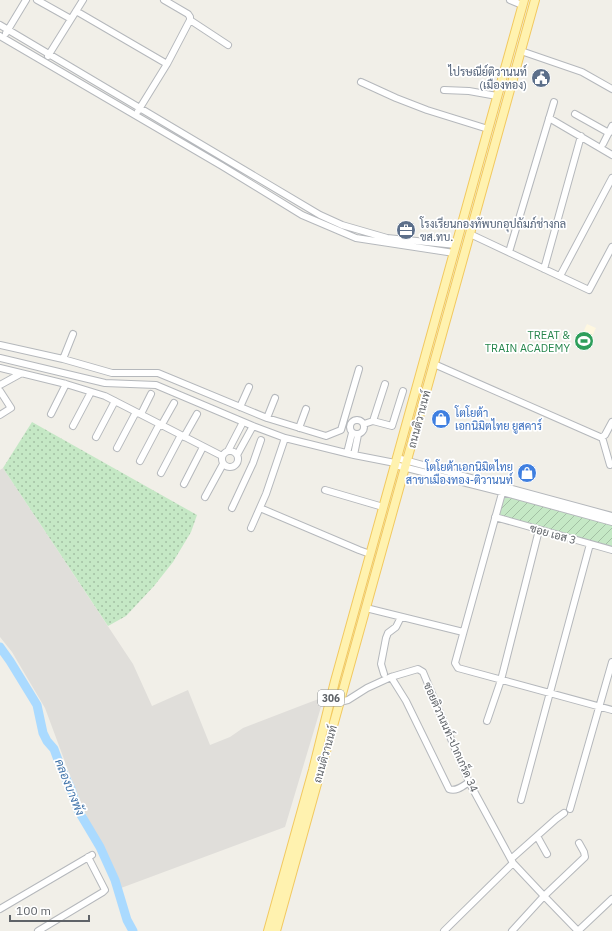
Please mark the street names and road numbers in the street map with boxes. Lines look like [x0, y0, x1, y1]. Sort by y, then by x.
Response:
street label: ถนนติวานนท์ [404, 388, 433, 449]
street label: ซอย เอส 3 [528, 521, 578, 547]
street label: ซอยติวานนท์-ปากเกร็ด 34 [420, 679, 484, 795]
road number: 306 [318, 690, 344, 706]
street label: ถนนติวานนท์ [309, 723, 340, 784]

